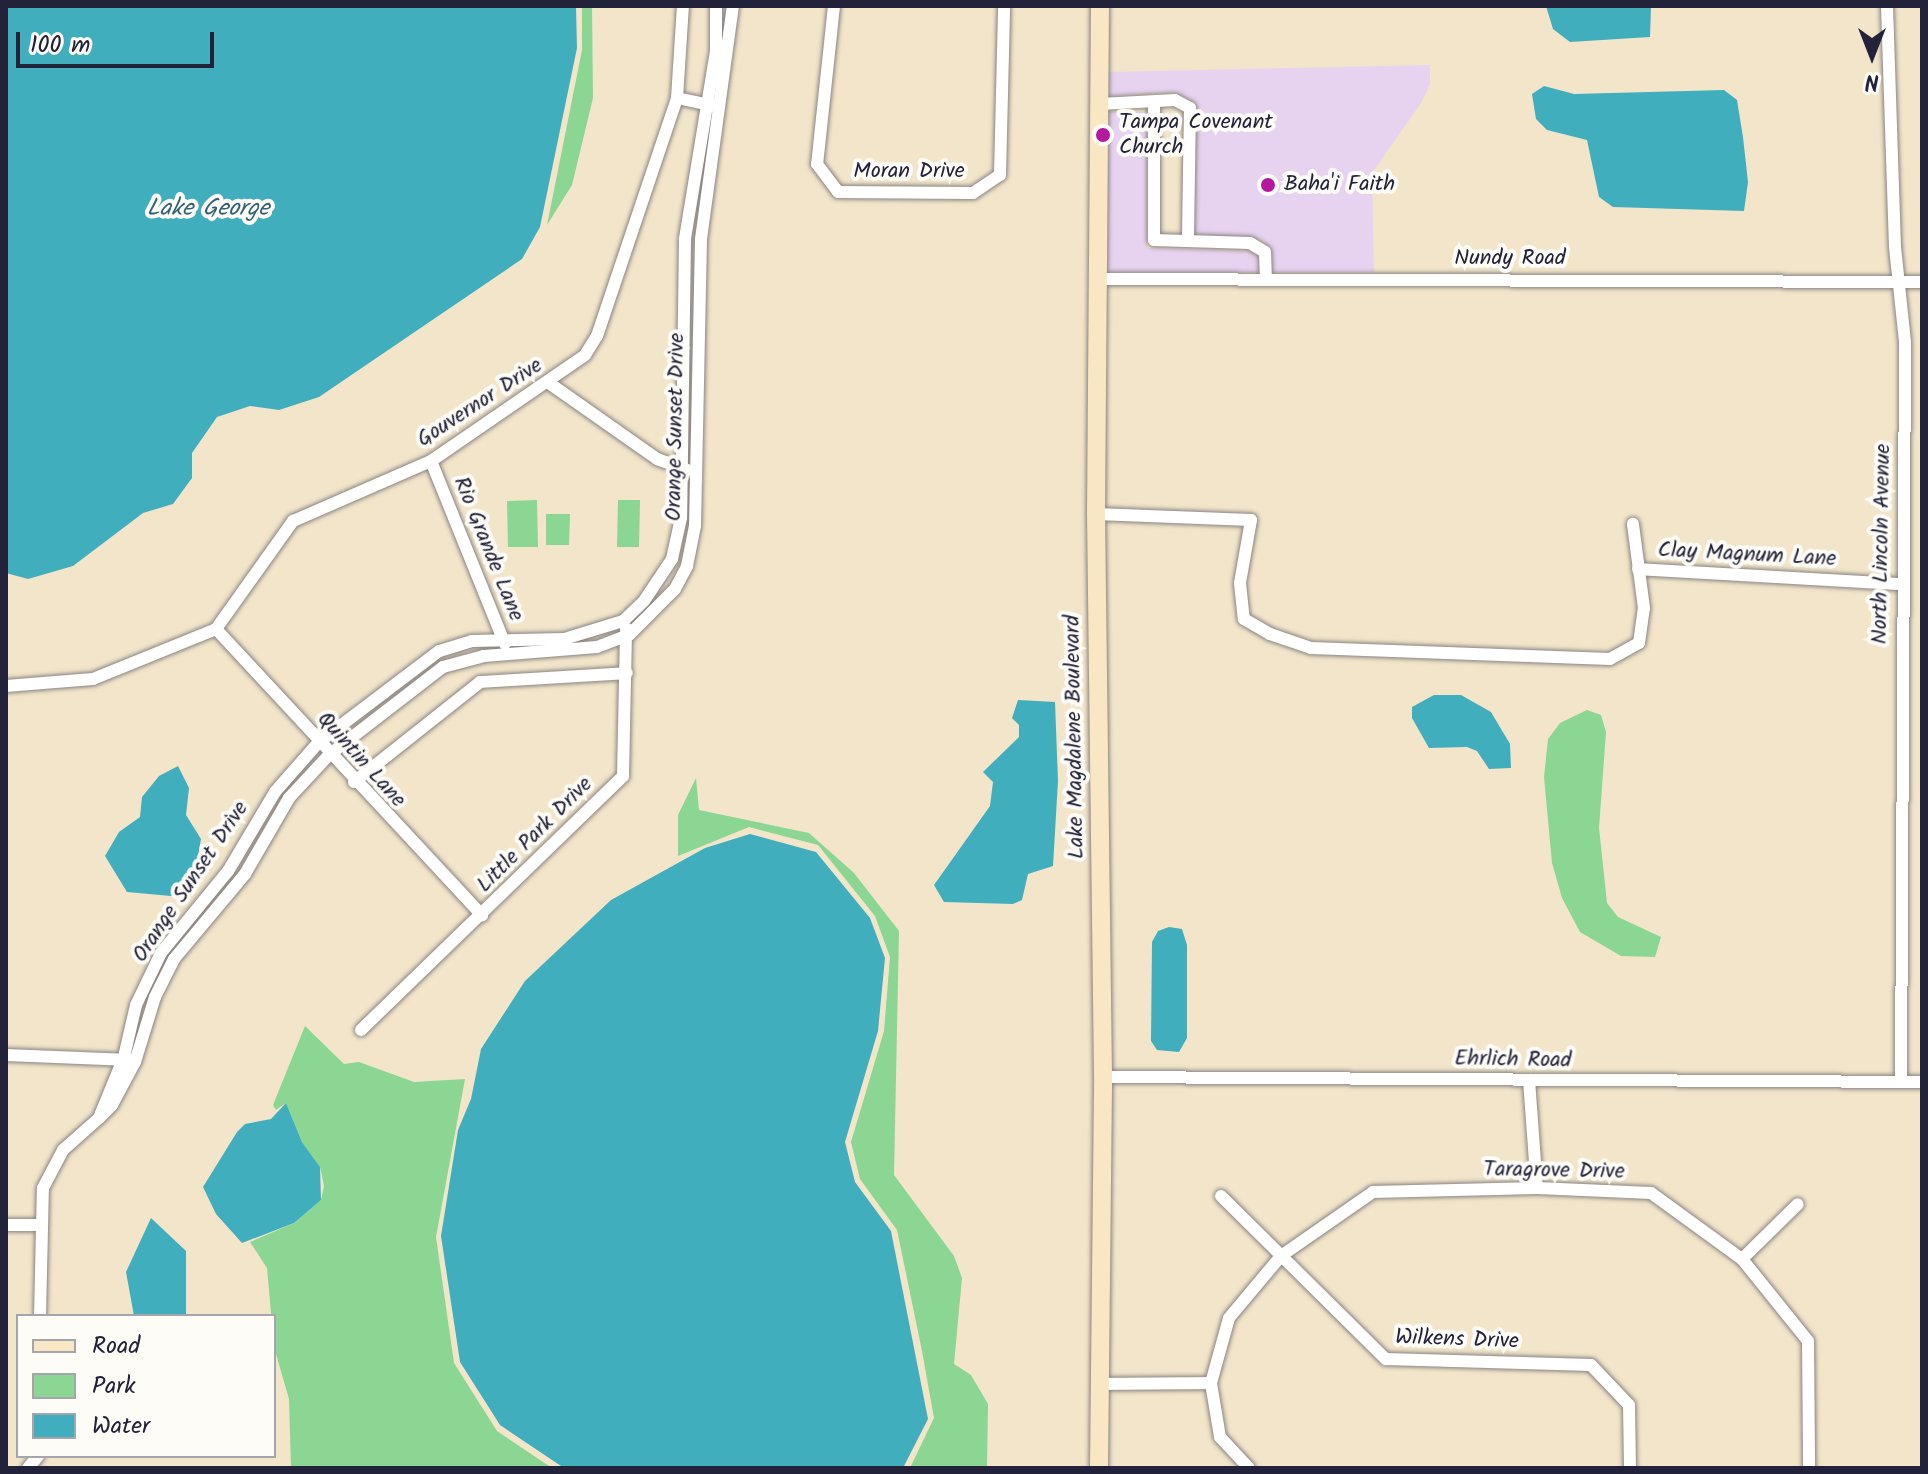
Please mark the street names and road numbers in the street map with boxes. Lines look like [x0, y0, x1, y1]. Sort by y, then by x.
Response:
street label: Moran Drive [853, 159, 965, 185]
street label: Nundy Road [1454, 246, 1566, 272]
street label: Orange Sunset Drive [661, 333, 691, 521]
street label: Gouvernor Drive [412, 353, 548, 453]
street label: North Lincoln Avenue [1867, 443, 1897, 645]
street label: Rio Grande Lane [447, 473, 529, 625]
street label: Clay Magnum Lane [1657, 537, 1837, 573]
street label: Lake Magdalene Boulevard [1060, 615, 1090, 859]
street label: Quintin Lane [311, 707, 411, 813]
street label: Little Park Drive [472, 772, 598, 898]
street label: Orange Sunset Drive [127, 796, 255, 968]
street label: Ehrlich Road [1454, 1046, 1572, 1074]
street label: Taragrove Drive [1483, 1157, 1625, 1185]
street label: Wilkens Drive [1395, 1325, 1519, 1355]

